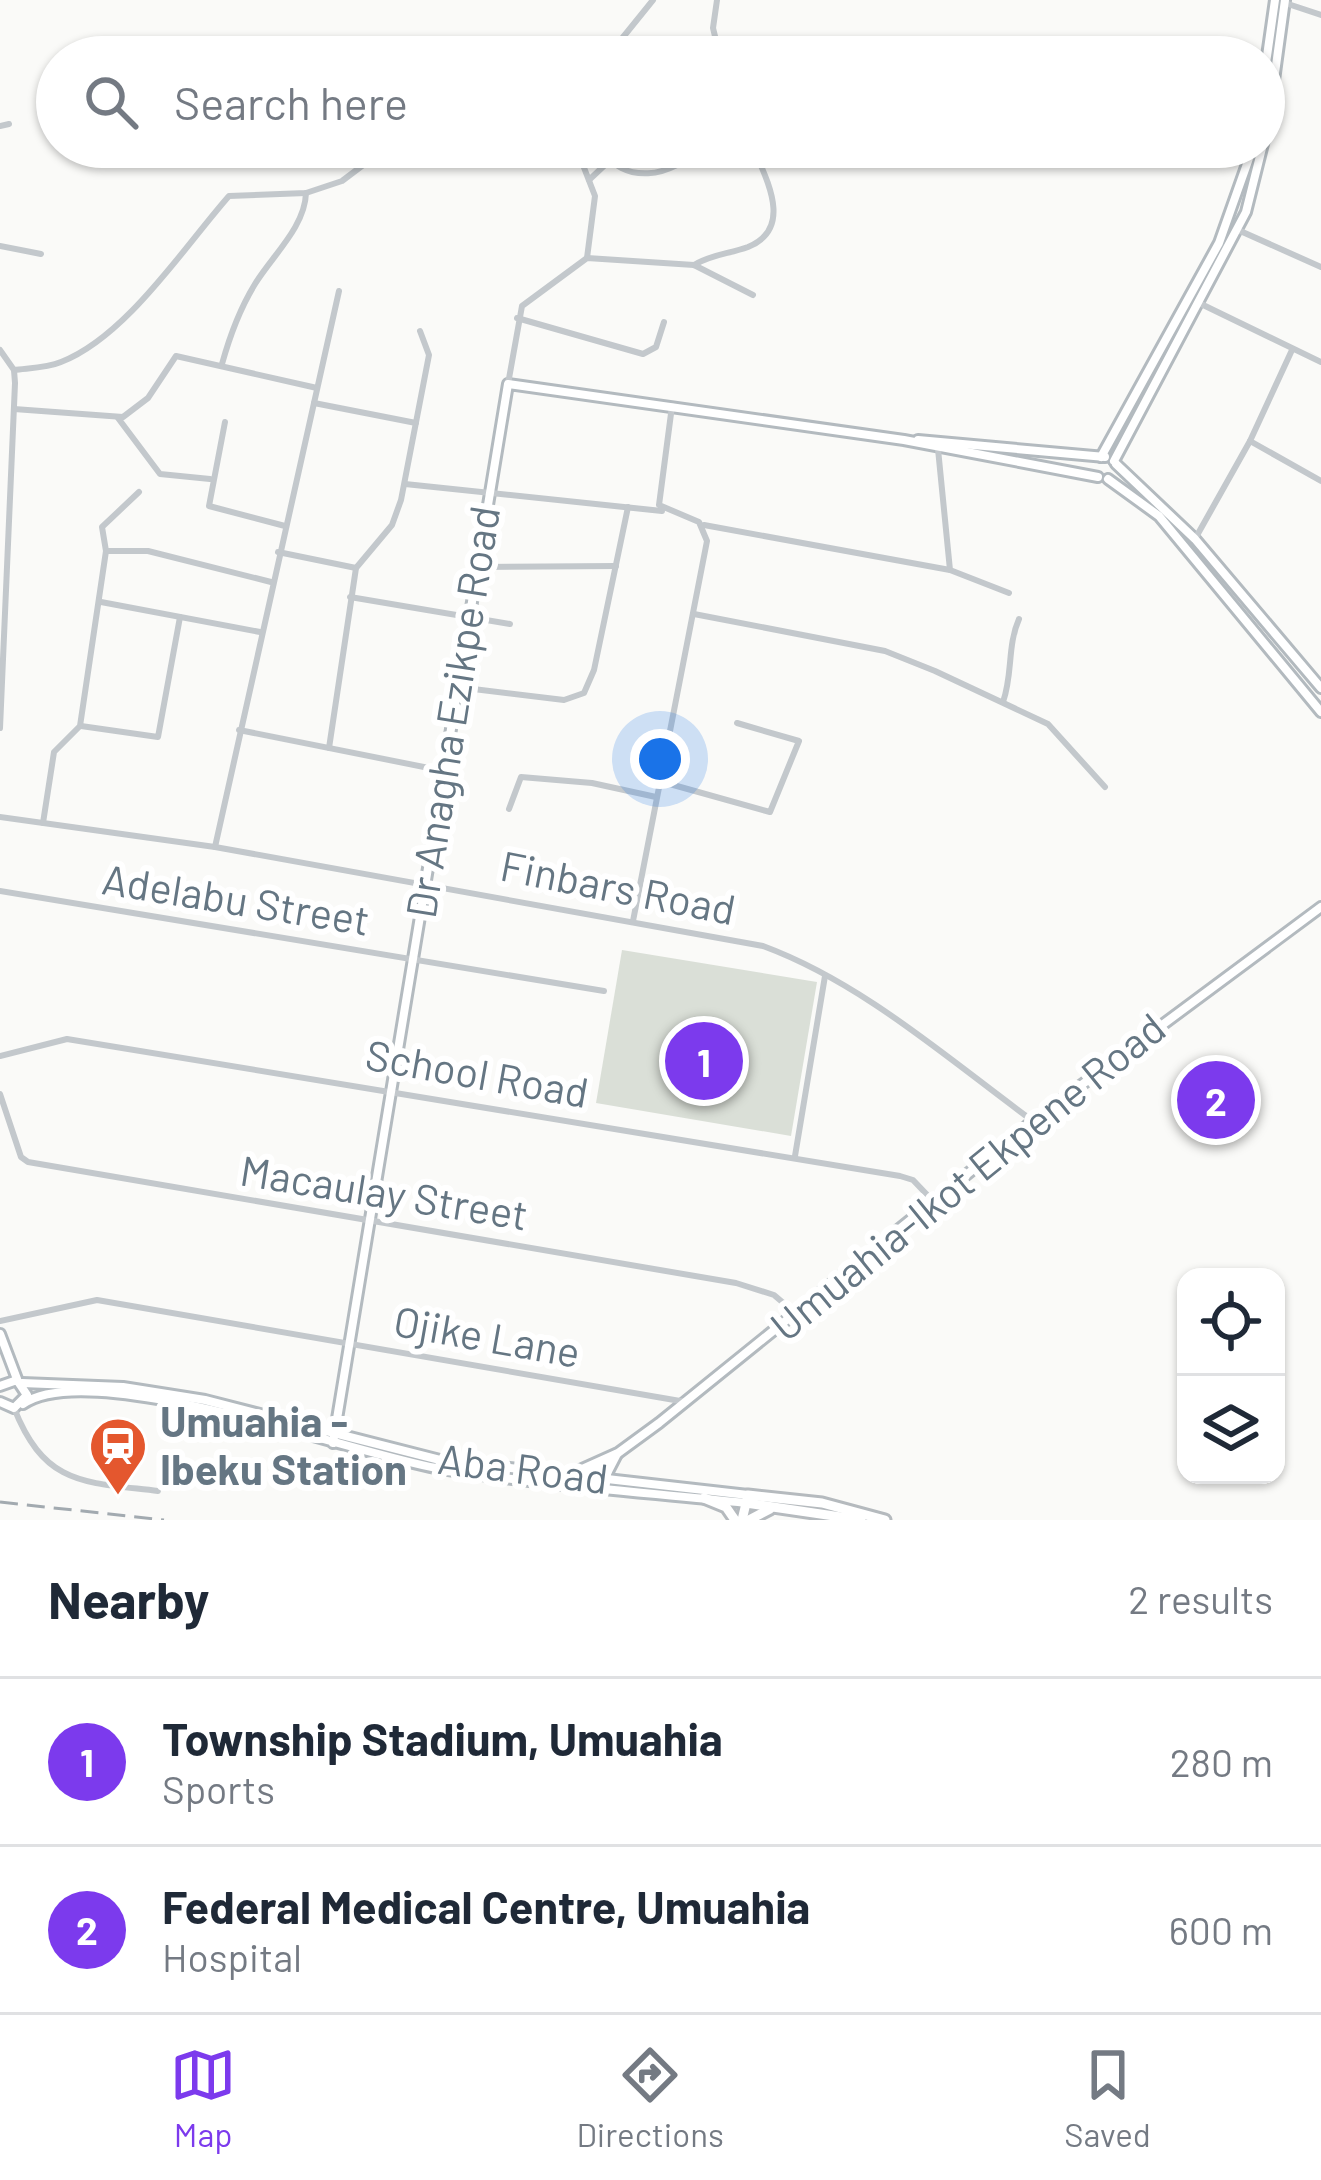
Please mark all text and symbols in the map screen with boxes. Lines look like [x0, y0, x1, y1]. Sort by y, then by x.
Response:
search box [36, 36, 1285, 168]
icon: search [78, 69, 144, 135]
text: Search here [174, 75, 408, 129]
street label: Dr Anagha Ezikpe Road [394, 502, 509, 921]
your location [630, 729, 690, 789]
street label: Finbars Road [497, 839, 740, 933]
street label: Adelabu Street [99, 852, 374, 944]
street label: Umuahia-Ikot Ekpene Road [760, 1001, 1174, 1351]
pin: 1 [665, 1016, 743, 1106]
street label: School Road [362, 1028, 593, 1116]
pin: 2 [1177, 1055, 1255, 1145]
street label: Macaulay Street [237, 1144, 532, 1239]
map controls [1177, 1268, 1285, 1484]
button: locate [1177, 1268, 1285, 1376]
street label: Ojike Lane [390, 1294, 584, 1377]
button: layers [1177, 1376, 1285, 1484]
place label: Umuahia - Ibeku Station [160, 1395, 407, 1493]
station icon: Umuahia - Ibeku Station [87, 1415, 149, 1497]
street label: Aba Road [435, 1432, 611, 1502]
text: Nearby [48, 1568, 209, 1629]
text: 2 results [1128, 1575, 1273, 1622]
text: Township Stadium, Umuahia [162, 1711, 723, 1765]
text: 1 [80, 1738, 94, 1785]
text: 280 m [1170, 1738, 1273, 1785]
text: Sports [162, 1765, 275, 1812]
text: Federal Medical Centre, Umuahia [162, 1879, 810, 1933]
text: 2 [76, 1906, 98, 1953]
text: 600 m [1169, 1906, 1273, 1953]
text: Hospital [162, 1933, 302, 1980]
tab: Map [170, 2042, 236, 2154]
tab: Directions [576, 2042, 724, 2154]
tab: Saved [1064, 2042, 1151, 2154]

